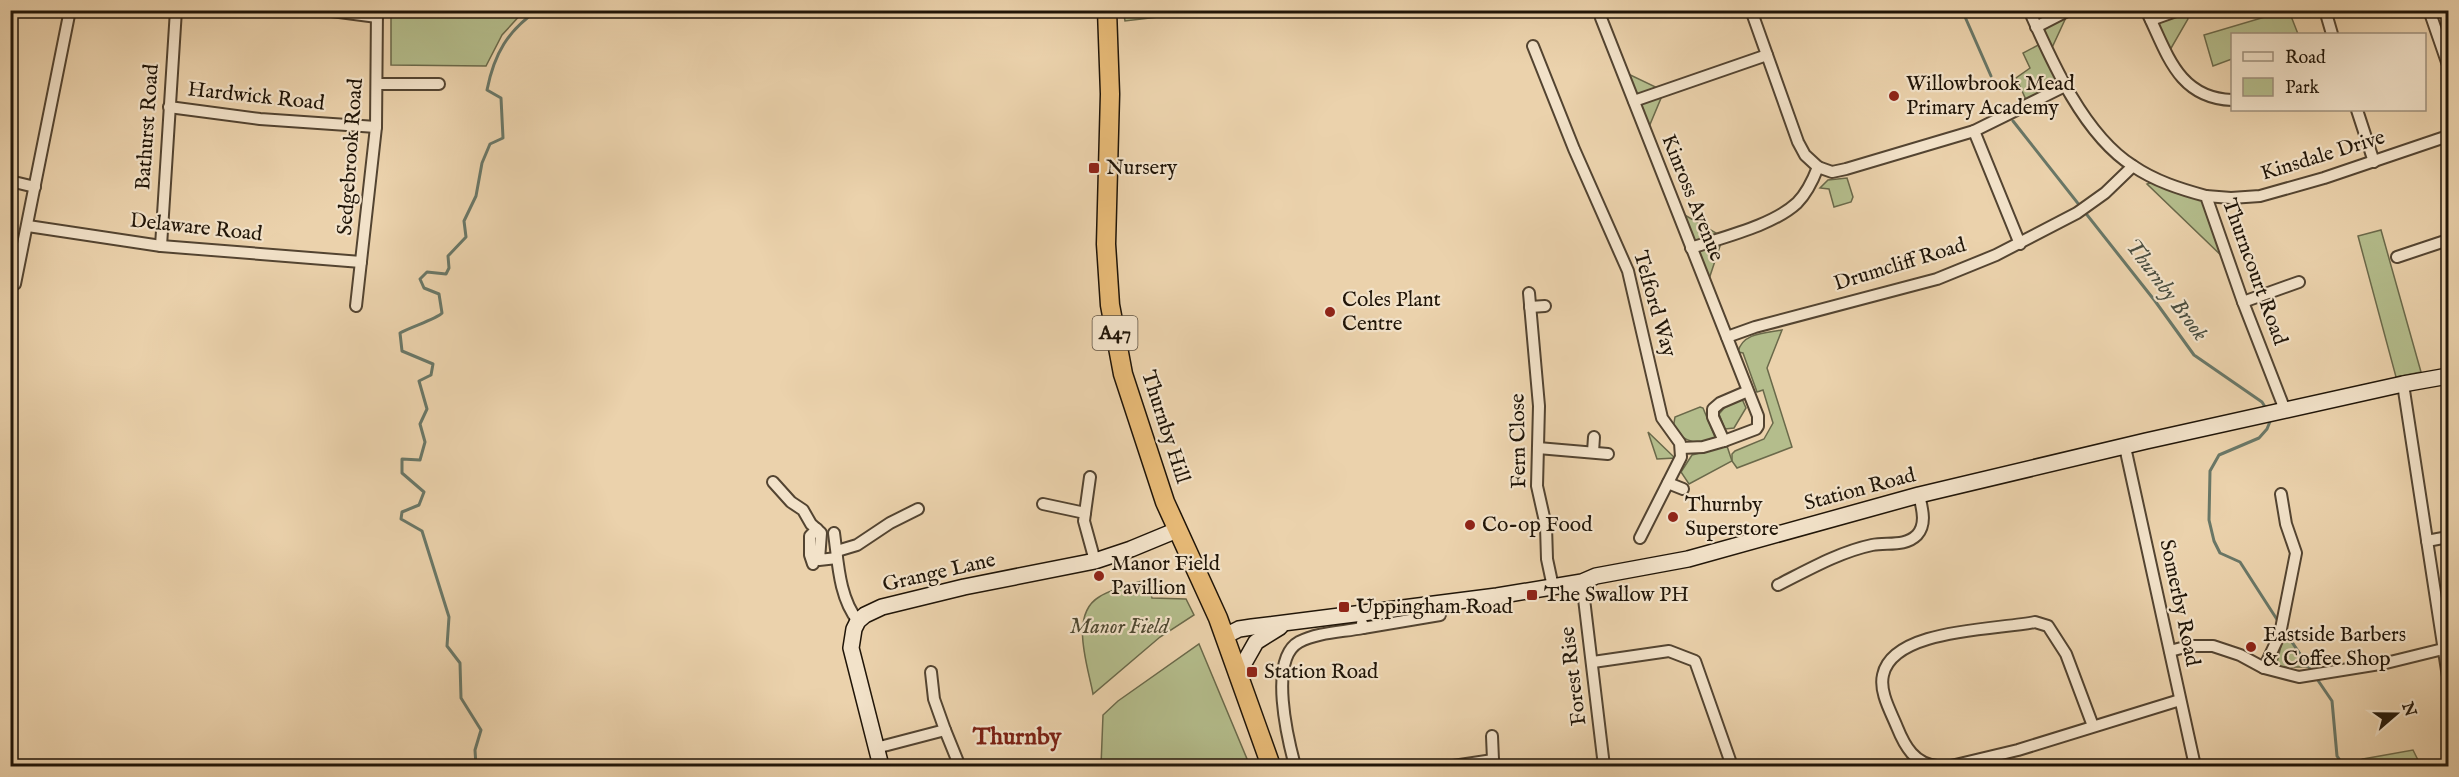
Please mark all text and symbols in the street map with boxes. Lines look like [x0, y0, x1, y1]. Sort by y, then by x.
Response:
legend [2231, 33, 2426, 111]
text: Road [2285, 47, 2326, 70]
street label: Bathurst Road [130, 62, 166, 191]
place label: Willowbrook Mead Primary Academy [1906, 71, 2075, 122]
street label: Hardwick Road [186, 76, 327, 118]
street label: Sedgebrook Road [332, 77, 370, 236]
text: Park [2285, 77, 2320, 100]
marker: Willowbrook Mead Primary Academy [1887, 89, 1901, 103]
street label: Kinsdale Drive [2258, 124, 2389, 188]
street label: Kinross Avenue [1654, 131, 1730, 266]
place label: Nursery [1106, 155, 1178, 182]
marker: Nursery [1087, 161, 1101, 175]
street label: Thurncourt Road [2215, 195, 2293, 350]
street label: Delaware Road [128, 208, 264, 248]
street label: Drumcliff Road [1831, 232, 1970, 298]
water label: Thurnby Brook [2118, 233, 2214, 347]
street label: Telford Way [1626, 248, 1682, 361]
place label: Coles Plant Centre [1342, 287, 1441, 338]
marker: Coles Plant Centre [1323, 305, 1337, 319]
road number: A47 [1092, 316, 1138, 350]
street label: Thurnby Hill [1134, 367, 1196, 487]
street label: Fern Close [1505, 393, 1533, 489]
street label: Station Road [1801, 462, 1919, 518]
place label: Thurnby Superstore [1685, 492, 1779, 543]
marker: Thurnby Superstore [1666, 510, 1680, 524]
place label: Co-op Food [1482, 512, 1593, 539]
marker: Co-op Food [1463, 518, 1477, 532]
street label: Somerby Road [2152, 537, 2206, 670]
street label: Grange Lane [880, 547, 998, 599]
place label: Manor Field Pavillion [1111, 551, 1221, 602]
marker: Manor Field Pavillion [1092, 569, 1106, 583]
place label: The Swallow PH [1544, 582, 1689, 609]
marker: The Swallow PH [1525, 588, 1539, 602]
place label: Uppingham Road [1356, 594, 1513, 621]
marker: Uppingham Road [1337, 600, 1351, 614]
park label: Manor Field [1069, 614, 1171, 641]
place label: Eastside Barbers & Coffee Shop [2263, 622, 2406, 673]
street label: Forest Rise [1554, 625, 1593, 727]
marker: Eastside Barbers & Coffee Shop [2244, 640, 2258, 654]
place label: Station Road [1264, 659, 1379, 686]
marker: Station Road [1245, 665, 1259, 679]
north arrow [2366, 684, 2426, 744]
text: N [2396, 699, 2420, 720]
district label: Thurnby [972, 722, 1062, 753]

